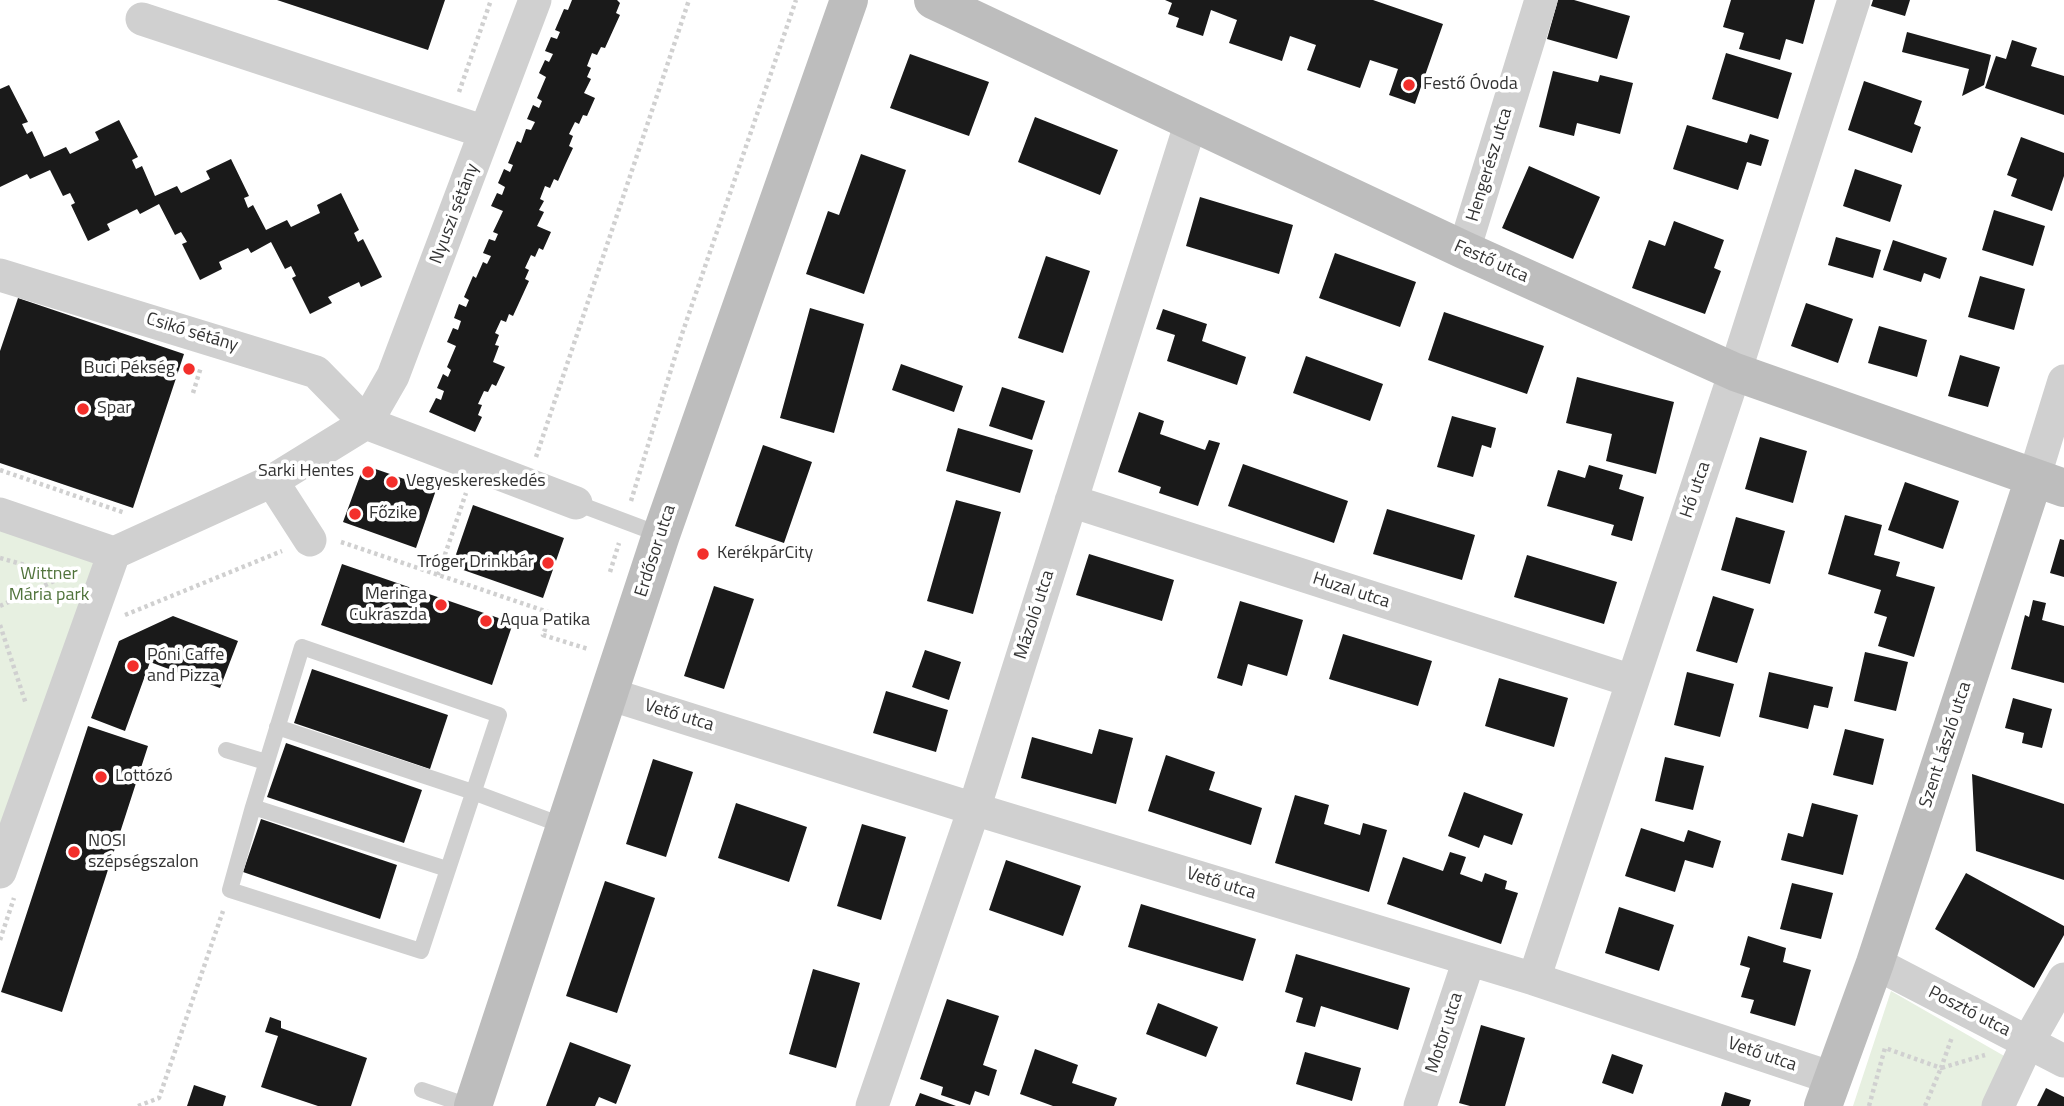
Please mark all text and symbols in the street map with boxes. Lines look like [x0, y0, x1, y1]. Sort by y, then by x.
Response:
place label: Festő Óvoda [1423, 74, 1518, 96]
marker: Festő Óvoda [1401, 77, 1417, 93]
street label: Hengerész utca [1462, 106, 1518, 224]
street label: Nyuszi sétány [426, 161, 484, 267]
street label: Festő utca [1450, 236, 1532, 288]
street label: Csikó sétány [143, 309, 241, 357]
place label: Buci Pékség [84, 358, 175, 380]
marker: Buci Pékség [181, 361, 197, 377]
place label: Spar [97, 398, 131, 420]
marker: Spar [75, 401, 91, 417]
street label: Hő utca [1676, 459, 1716, 521]
place label: Sarki Hentes [258, 461, 354, 483]
marker: Sarki Hentes [360, 464, 376, 480]
place label: Vegyeskereskedés [406, 471, 546, 493]
marker: Vegyeskereskedés [384, 474, 400, 490]
street label: Erdősor utca [631, 502, 681, 600]
place label: Főzike [369, 503, 417, 525]
marker: Főzike [347, 506, 363, 522]
place label: KerékpárCity [717, 543, 813, 565]
marker: KerékpárCity [695, 546, 711, 562]
place label: Tróger Drinkbár [417, 552, 534, 574]
marker: Tróger Drinkbár [540, 555, 556, 571]
park label: Wittner Mária park [9, 564, 89, 606]
street label: Mázoló utca [1010, 568, 1060, 662]
street label: Huzal utca [1310, 568, 1392, 614]
place label: Meringa Cukrászda [349, 584, 427, 626]
marker: Meringa Cukrászda [433, 597, 449, 613]
place label: Aqua Patika [500, 610, 590, 632]
marker: Aqua Patika [478, 613, 494, 629]
place label: Póni Caffe and Pizza [147, 645, 224, 688]
marker: Póni Caffe and Pizza [125, 658, 141, 674]
street label: Szent László utca [1915, 679, 1977, 811]
street label: Vető utca [642, 695, 716, 737]
place label: Lottózó [115, 766, 173, 788]
marker: Lottózó [93, 769, 109, 785]
place label: NOSI szépségszalon [88, 831, 199, 874]
marker: NOSI szépségszalon [66, 844, 82, 860]
street label: Vető utca [1184, 863, 1258, 905]
street label: Posztó utca [1924, 982, 2014, 1042]
street label: Motor utca [1422, 990, 1468, 1076]
street label: Vető utca [1725, 1033, 1799, 1077]

